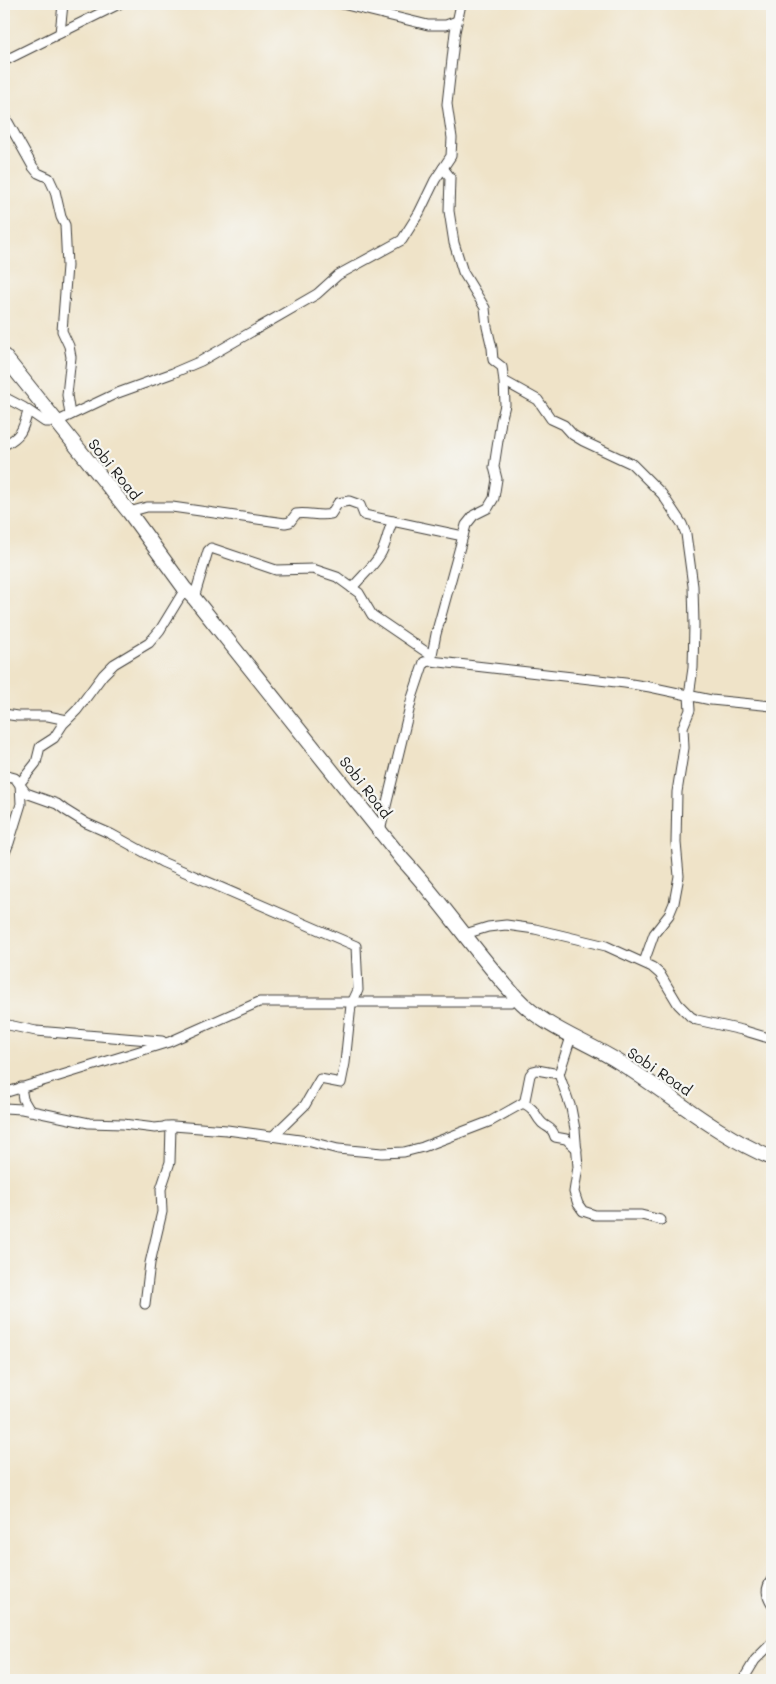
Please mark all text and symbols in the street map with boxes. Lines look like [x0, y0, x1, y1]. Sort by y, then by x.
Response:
street label: Sobi Road [84, 434, 146, 504]
street label: Sobi Road [335, 752, 397, 822]
street label: Sobi Road [624, 1042, 696, 1100]

